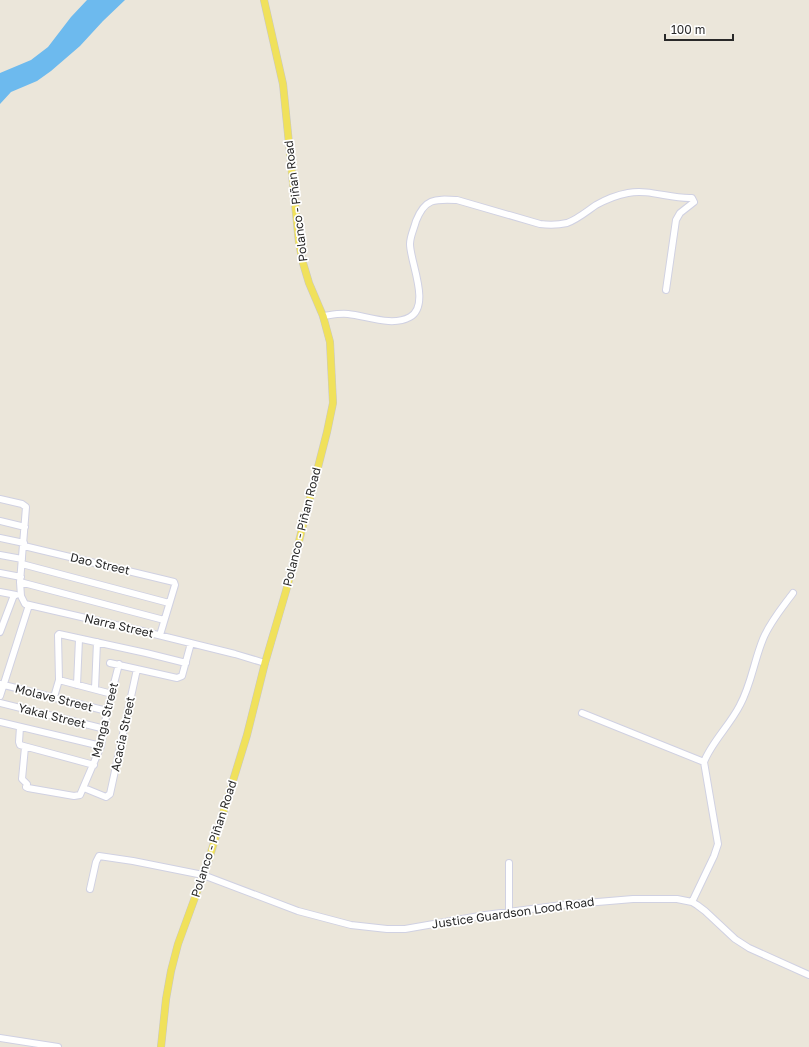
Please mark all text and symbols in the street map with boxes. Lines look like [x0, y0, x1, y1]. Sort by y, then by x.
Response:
scale bar [665, 16, 733, 42]
text: 100 m [671, 22, 705, 37]
street label: Polanco - Piñan Road [281, 139, 310, 263]
street label: Polanco - Piñan Road [279, 466, 324, 588]
street label: Dao Street [69, 549, 132, 578]
street label: Narra Street [83, 610, 155, 641]
street label: Manga Street [88, 680, 121, 759]
street label: Molave Street [14, 681, 95, 714]
street label: Acacia Street [107, 695, 138, 773]
street label: Yakal Street [17, 700, 88, 731]
street label: Polanco - Piñan Road [188, 778, 240, 899]
street label: Justice Guardson Lood Road [431, 894, 595, 931]

